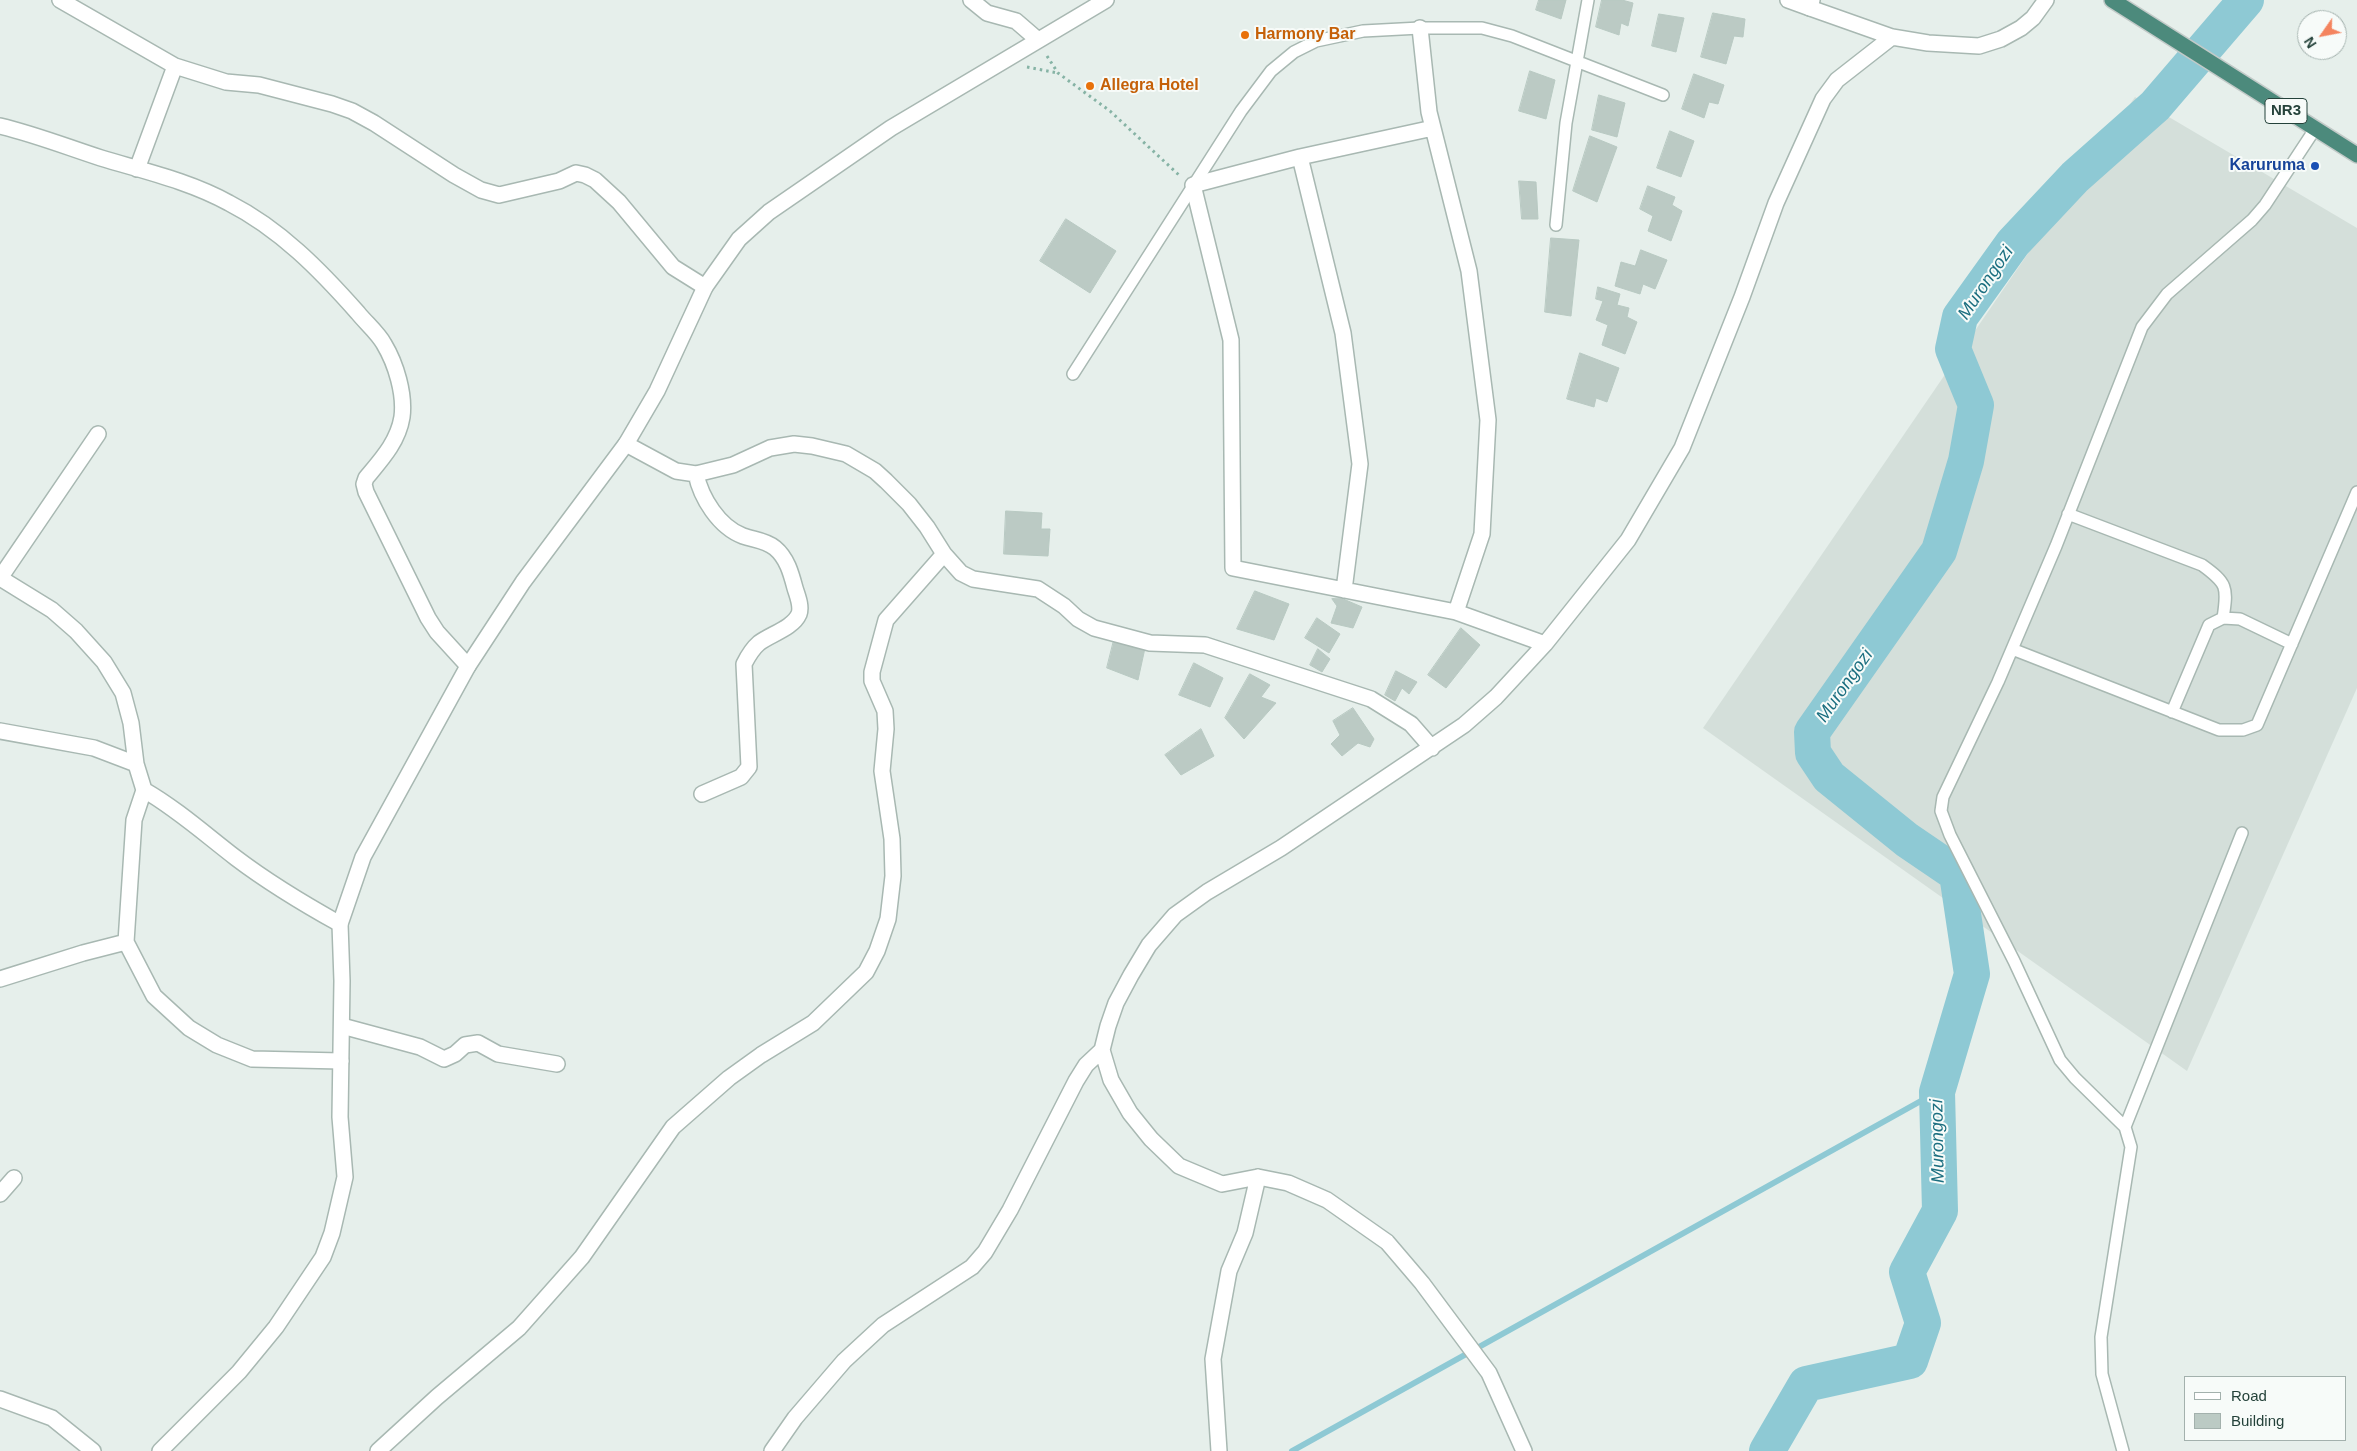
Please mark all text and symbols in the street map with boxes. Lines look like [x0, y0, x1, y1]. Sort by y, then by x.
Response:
north arrow [2297, 10, 2347, 60]
place label: Harmony Bar [1255, 25, 1355, 45]
marker: Harmony Bar [1239, 29, 1251, 41]
text: N [2301, 34, 2320, 51]
place label: Allegra Hotel [1100, 76, 1199, 96]
marker: Allegra Hotel [1084, 80, 1096, 92]
road number: NR3 [2265, 98, 2307, 124]
place label: Karuruma [2229, 156, 2305, 176]
marker: Karuruma [2309, 160, 2321, 172]
water label: Murongozi [1954, 242, 2018, 324]
water label: Murongozi [1812, 645, 1878, 727]
water label: Murongozi [1926, 1099, 1950, 1183]
legend [2184, 1376, 2347, 1441]
text: Road [2231, 1387, 2267, 1404]
text: Building [2231, 1412, 2284, 1429]

